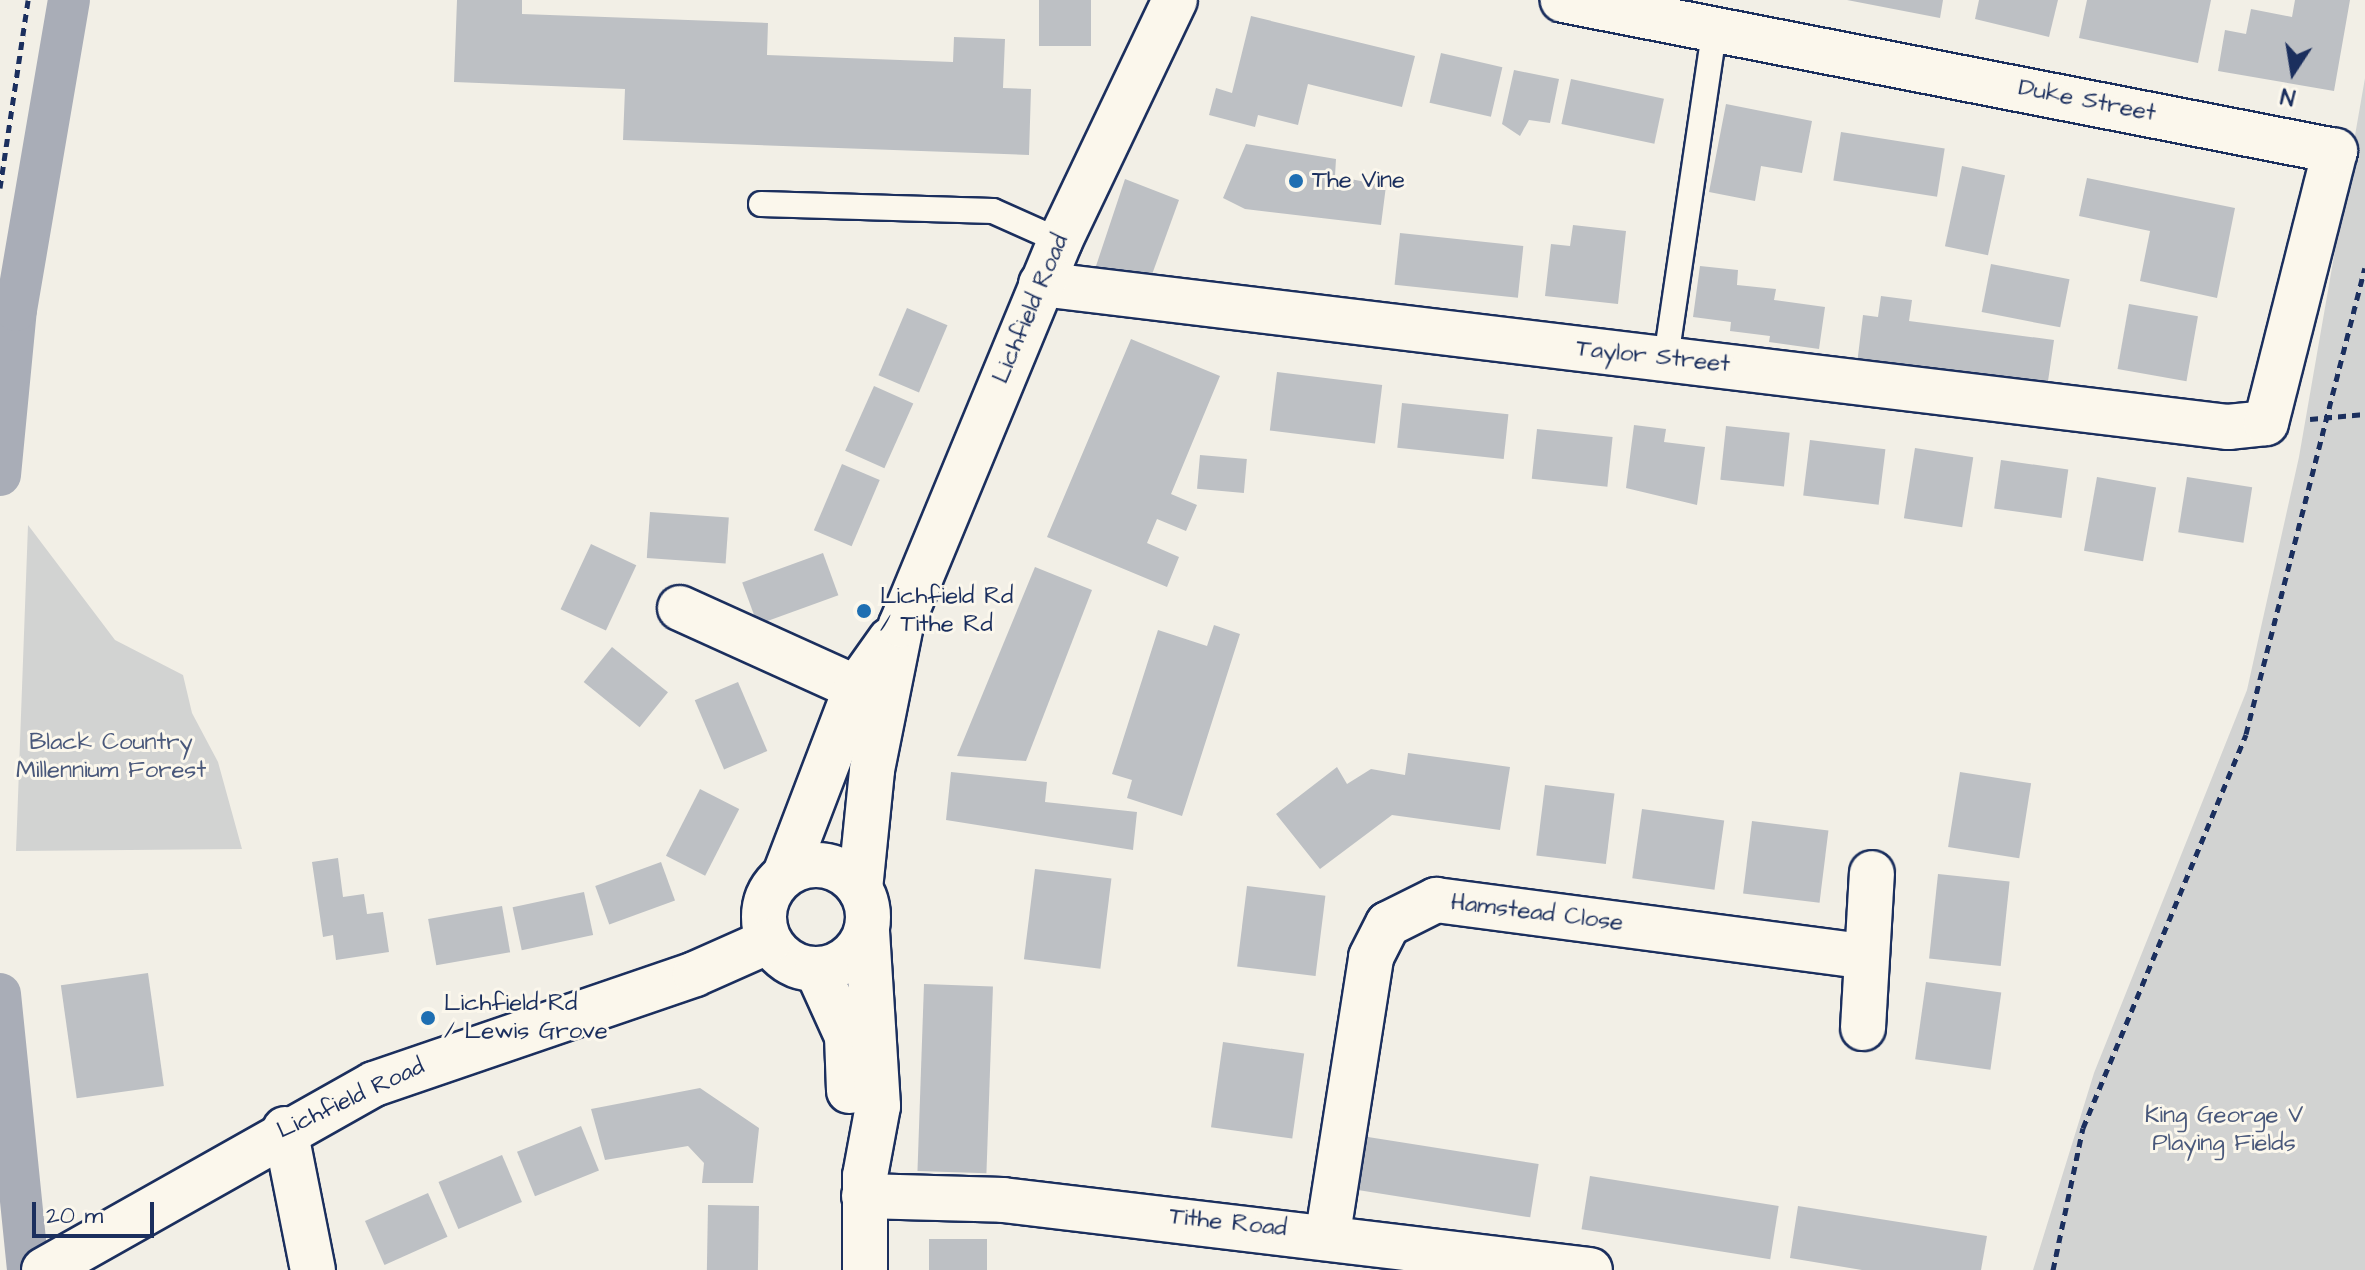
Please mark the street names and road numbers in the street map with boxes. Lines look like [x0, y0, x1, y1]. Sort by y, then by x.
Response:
street label: Duke Street [2016, 74, 2158, 128]
street label: Lichfield Road [987, 230, 1075, 388]
street label: Taylor Street [1575, 335, 1731, 379]
street label: Hamstead Close [1449, 888, 1625, 938]
street label: Lichfield Road [273, 1052, 429, 1146]
street label: Tithe Road [1168, 1203, 1288, 1243]

